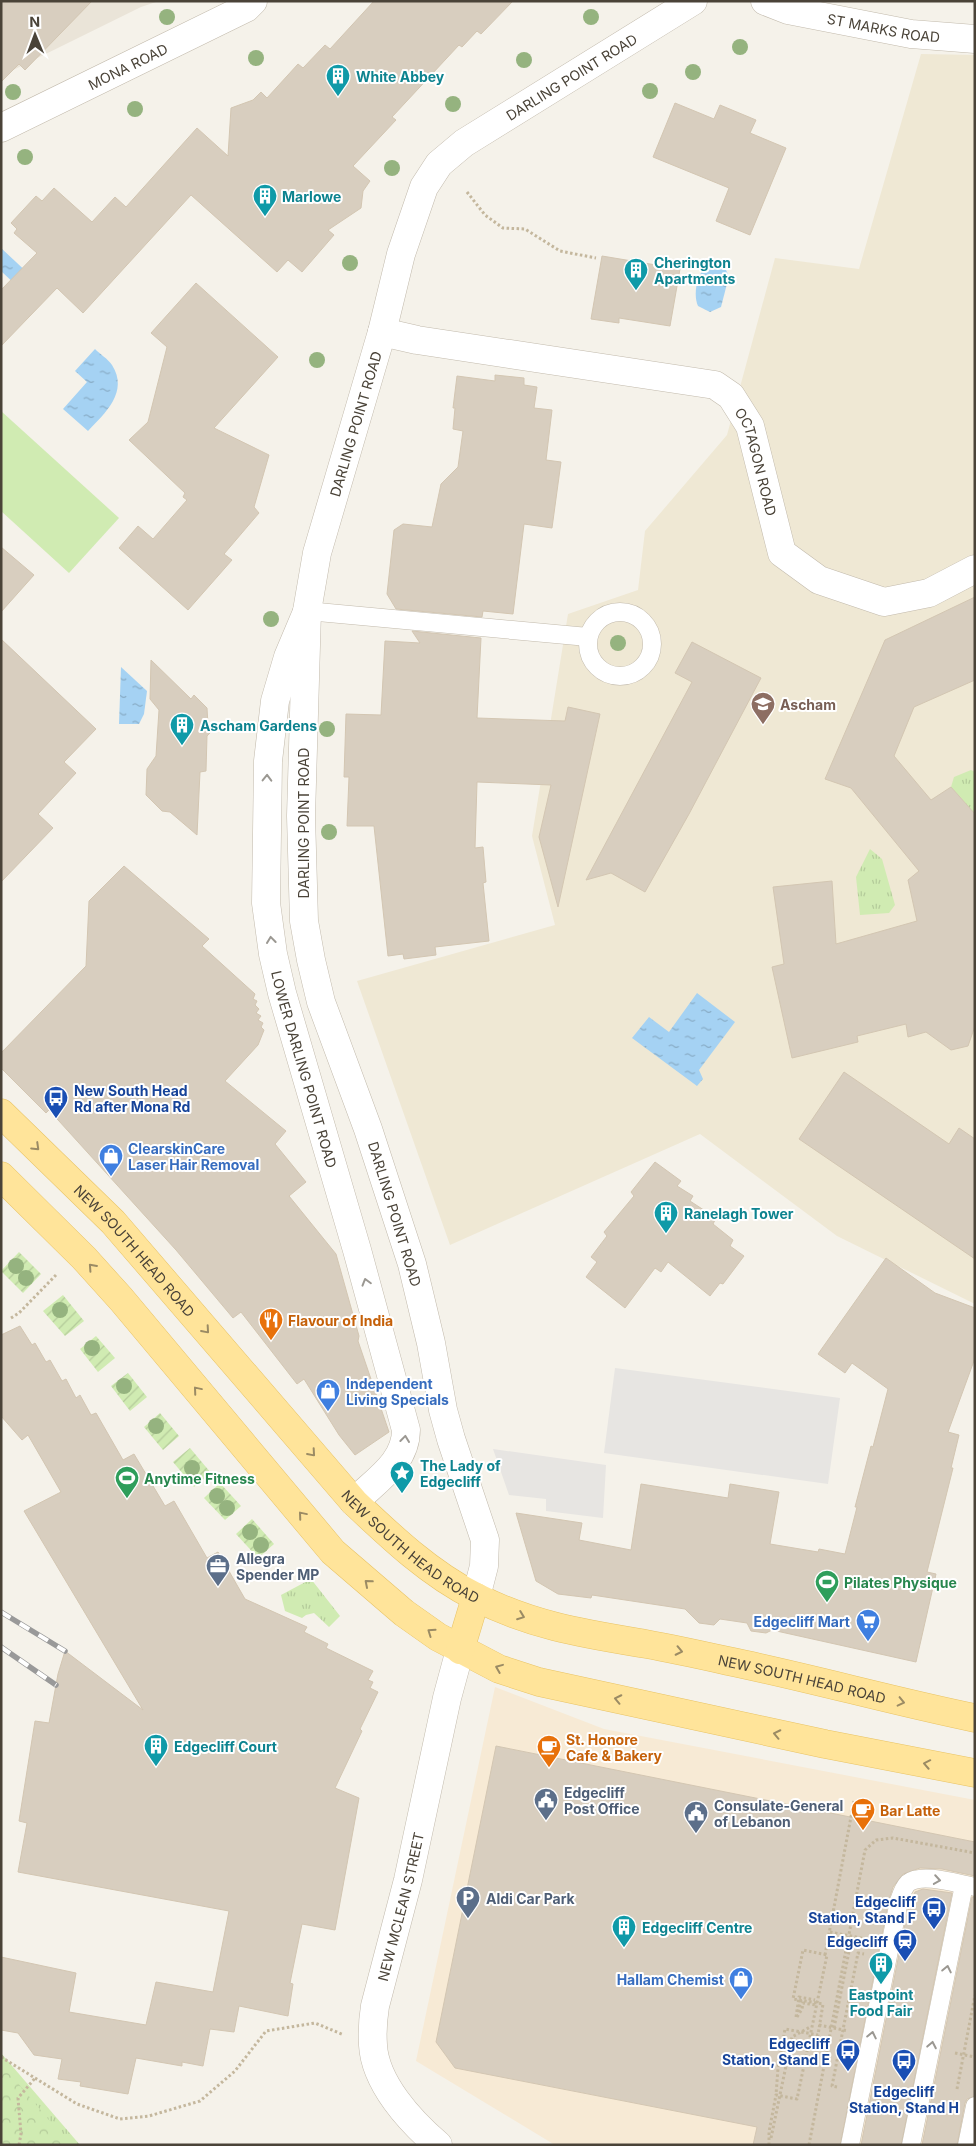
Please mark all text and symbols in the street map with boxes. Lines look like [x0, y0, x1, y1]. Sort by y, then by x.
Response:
street label: ST MARKS ROAD [826, 9, 941, 45]
north arrow [10, 10, 60, 60]
text: N [29, 13, 40, 30]
street label: DARLING POINT ROAD [503, 29, 640, 123]
street label: MONA ROAD [85, 39, 170, 93]
building icon: White Abbey [325, 63, 351, 97]
place label: White Abbey [356, 68, 445, 85]
building icon: Marlowe [252, 183, 278, 217]
place label: Marlowe [282, 188, 341, 205]
place label: Cherington Apartments [654, 254, 736, 287]
building icon: Cherington Apartments [623, 257, 649, 291]
street label: DARLING POINT ROAD [326, 349, 384, 498]
street label: OCTAGON ROAD [732, 404, 781, 517]
school or university icon: Ascham [750, 691, 776, 725]
place label: Ascham [780, 696, 836, 713]
building icon: Ascham Gardens [169, 712, 195, 746]
place label: Ascham Gardens [200, 717, 317, 734]
street label: DARLING POINT ROAD [295, 748, 312, 898]
one-way arrow [262, 774, 273, 782]
one-way arrow [266, 936, 277, 944]
street label: LOWER DARLING POINT ROAD [269, 969, 341, 1170]
place label: New South Head Rd after Mona Rd [74, 1082, 190, 1115]
bus stop icon: New South Head Rd after Mona Rd [43, 1085, 69, 1119]
street label: DARLING POINT ROAD [365, 1139, 425, 1289]
place label: ClearskinCare Laser Hair Removal [128, 1140, 259, 1173]
one-way arrow [30, 1141, 39, 1150]
shop icon: ClearskinCare Laser Hair Removal [98, 1143, 124, 1177]
street label: NEW SOUTH HEAD ROAD [71, 1181, 199, 1320]
building icon: Ranelagh Tower [653, 1200, 679, 1234]
place label: Ranelagh Tower [684, 1205, 794, 1222]
one-way arrow [89, 1263, 98, 1272]
one-way arrow [361, 1279, 371, 1287]
restaurant icon: Flavour of India [258, 1307, 284, 1341]
place label: Flavour of India [288, 1312, 393, 1329]
one-way arrow [200, 1324, 209, 1333]
place label: Independent Living Specials [346, 1375, 449, 1408]
shop icon: Independent Living Specials [315, 1378, 341, 1412]
one-way arrow [194, 1387, 203, 1396]
one-way arrow [399, 1435, 410, 1443]
one-way arrow [306, 1448, 315, 1457]
place label: The Lady of Edgecliff [420, 1457, 501, 1490]
place icon: The Lady of Edgecliff [389, 1460, 415, 1494]
sports icon: Anytime Fitness [114, 1465, 140, 1499]
place label: Anytime Fitness [144, 1470, 255, 1487]
street label: NEW SOUTH HEAD ROAD [339, 1486, 483, 1606]
one-way arrow [299, 1512, 307, 1521]
place label: Allegra Spender MP [236, 1550, 319, 1583]
office icon: Allegra Spender MP [205, 1553, 231, 1587]
sports icon: Pilates Physique [814, 1569, 840, 1603]
place label: Pilates Physique [844, 1574, 957, 1591]
one-way arrow [365, 1580, 374, 1589]
supermarket icon: Edgecliff Mart [855, 1608, 881, 1642]
one-way arrow [516, 1610, 525, 1620]
place label: Edgecliff Mart [754, 1613, 850, 1630]
one-way arrow [428, 1629, 437, 1638]
one-way arrow [675, 1645, 684, 1656]
street label: NEW SOUTH HEAD ROAD [717, 1651, 888, 1706]
one-way arrow [495, 1664, 504, 1674]
one-way arrow [614, 1694, 623, 1705]
one-way arrow [897, 1696, 906, 1707]
one-way arrow [773, 1729, 781, 1739]
place label: St. Honore Cafe & Bakery [566, 1731, 663, 1764]
building icon: Edgecliff Court [143, 1733, 169, 1767]
cafe icon: St. Honore Cafe & Bakery [536, 1734, 562, 1768]
place label: Edgecliff Court [174, 1738, 277, 1755]
one-way arrow [922, 1759, 931, 1769]
place label: Edgecliff Post Office [564, 1784, 640, 1817]
public building icon: Edgecliff Post Office [533, 1787, 559, 1821]
place label: Consulate-General of Lebanon [714, 1797, 843, 1830]
cafe icon: Bar Latte [850, 1797, 876, 1831]
public building icon: Consulate-General of Lebanon [683, 1800, 709, 1834]
place label: Bar Latte [880, 1802, 940, 1819]
street label: NEW MCLEAN STREET [373, 1830, 427, 1983]
one-way arrow [932, 1874, 941, 1884]
parking icon: Aldi Car Park [455, 1885, 481, 1919]
place label: Aldi Car Park [486, 1890, 576, 1907]
place label: Edgecliff Station, Stand F [808, 1893, 916, 1926]
bus stop icon: Edgecliff Station, Stand F [921, 1896, 947, 1930]
building icon: Edgecliff Centre [611, 1914, 637, 1948]
place label: Edgecliff Centre [642, 1919, 752, 1936]
station icon: Edgecliff [892, 1928, 918, 1962]
place label: Edgecliff [827, 1933, 888, 1950]
building icon: Eastpoint Food Fair [868, 1951, 894, 1985]
one-way arrow [941, 1964, 952, 1973]
shop icon: Hallam Chemist [728, 1966, 754, 2000]
place label: Hallam Chemist [617, 1971, 724, 1988]
place label: Eastpoint Food Fair [849, 1986, 913, 2019]
one-way arrow [867, 2031, 877, 2040]
place label: Edgecliff Station, Stand E [722, 2035, 830, 2068]
bus stop icon: Edgecliff Station, Stand E [835, 2038, 861, 2072]
one-way arrow [926, 2041, 936, 2050]
bus stop icon: Edgecliff Station, Stand H [891, 2048, 917, 2082]
place label: Edgecliff Station, Stand H [849, 2083, 959, 2116]

